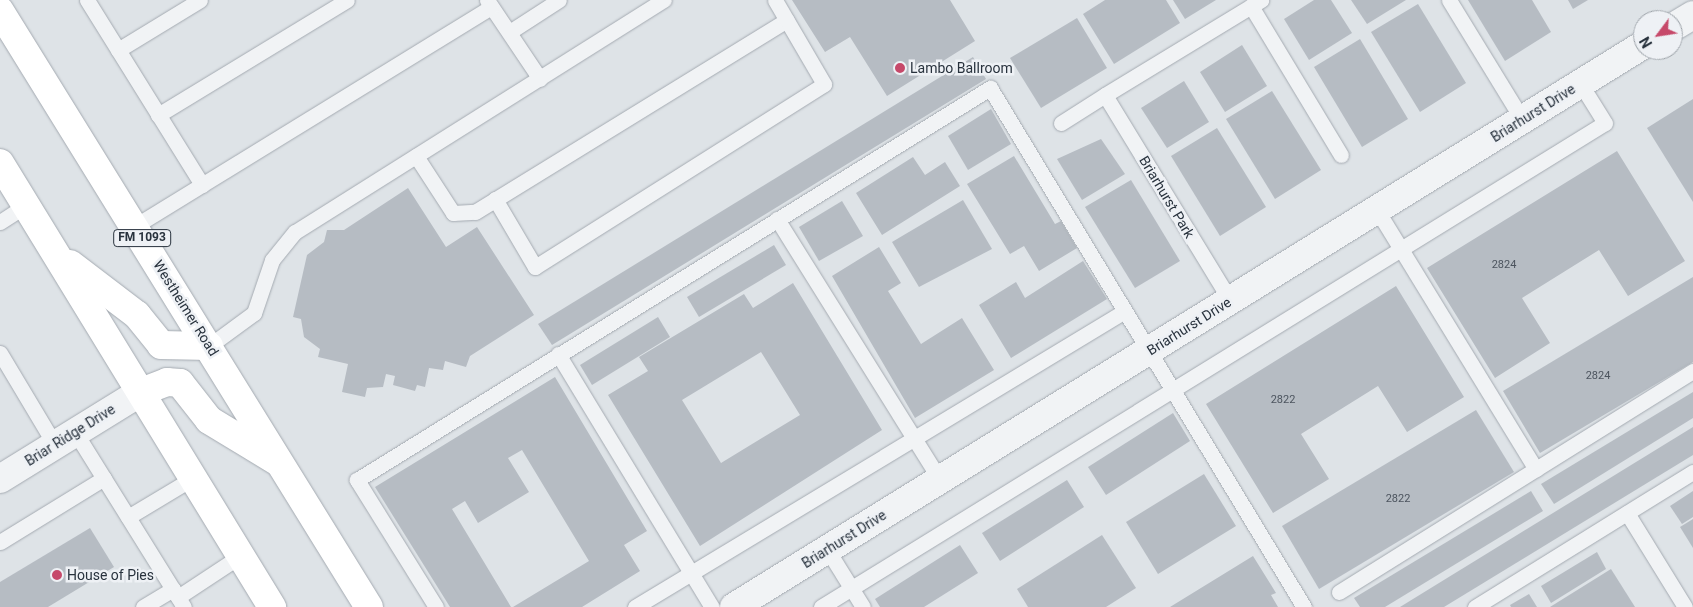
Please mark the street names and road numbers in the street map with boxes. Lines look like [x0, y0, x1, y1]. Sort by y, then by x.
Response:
street label: Briarhurst Drive [1488, 80, 1578, 146]
street label: Briarhurst Park [1136, 153, 1198, 241]
road number: FM 1093 [112, 228, 172, 248]
street label: Westheimer Road [150, 257, 222, 359]
street label: Briarhurst Drive [1144, 293, 1234, 359]
street label: Briar Ridge Drive [22, 401, 118, 469]
street label: Briarhurst Drive [799, 506, 889, 572]

